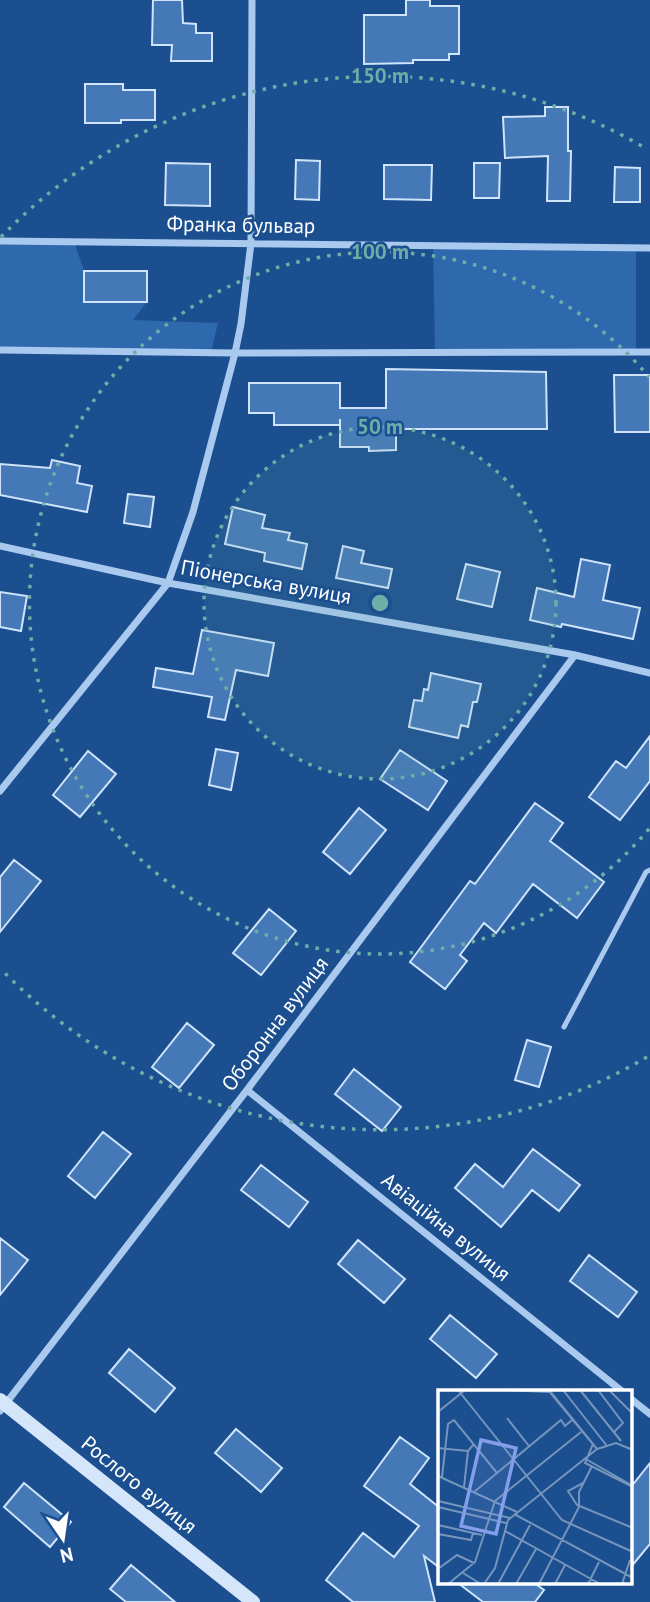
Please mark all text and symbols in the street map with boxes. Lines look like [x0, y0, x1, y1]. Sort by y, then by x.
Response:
text: 150 m [351, 62, 409, 89]
street label: Франка бульвар [166, 210, 316, 239]
text: 100 m [351, 238, 409, 265]
text: 50 m [357, 413, 403, 440]
street label: Піонерська вулиця [179, 553, 354, 610]
centre of rings [368, 591, 392, 615]
street label: Оборонна вулиця [215, 951, 334, 1096]
street label: Авіаційна вулиця [376, 1166, 516, 1287]
inset map [438, 1390, 632, 1584]
street label: Рослого вулиця [76, 1430, 203, 1540]
north arrow [28, 1504, 98, 1574]
text: N [58, 1542, 76, 1569]

